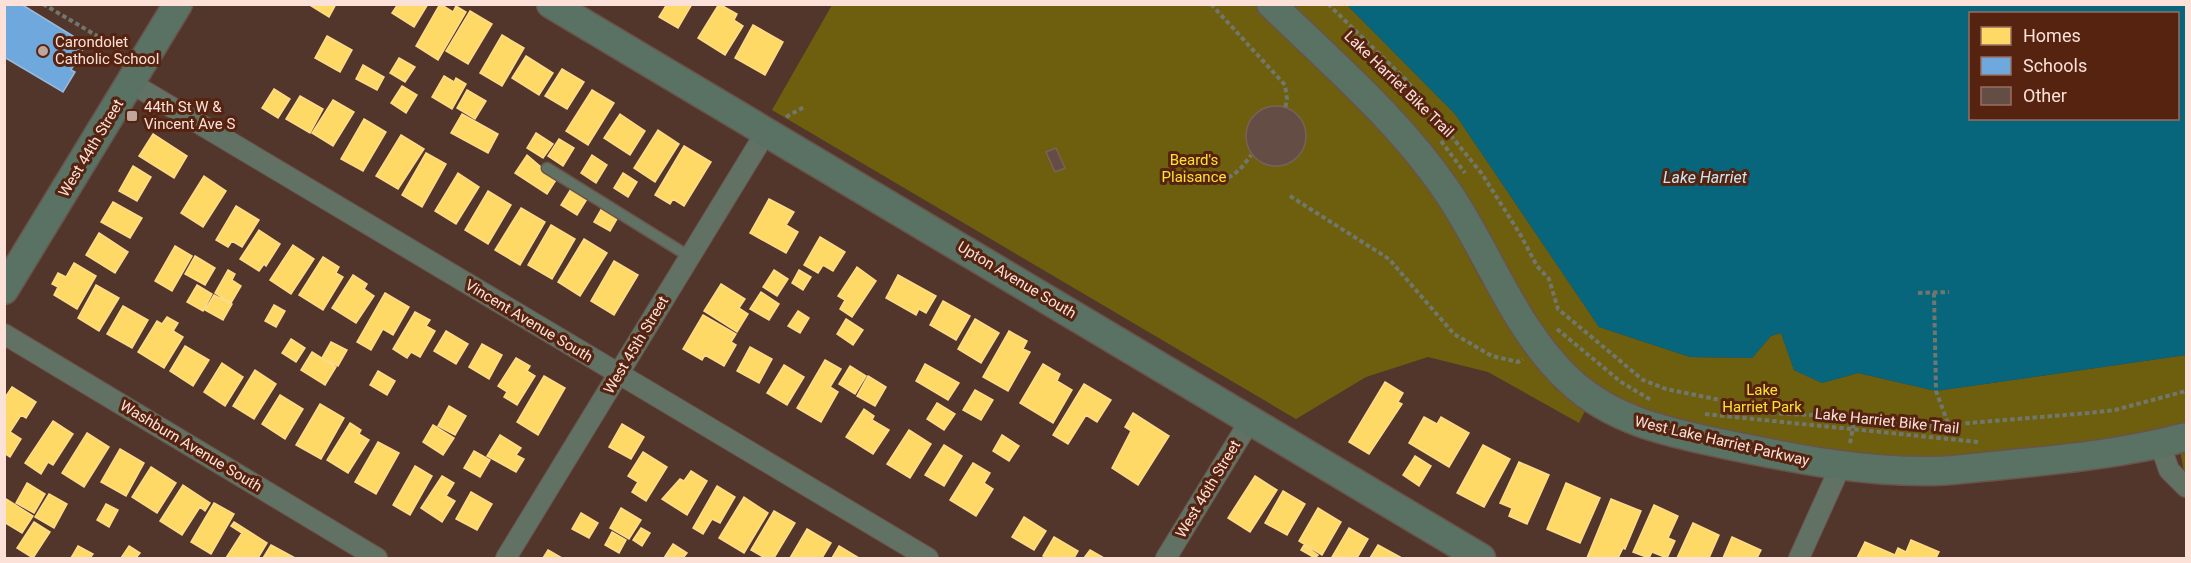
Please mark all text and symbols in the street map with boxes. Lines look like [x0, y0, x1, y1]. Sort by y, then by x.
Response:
legend [1969, 12, 2179, 120]
text: Homes [2023, 25, 2081, 46]
street label: Lake Harriet Bike Trail [1341, 27, 1457, 141]
place label: Carondolet Catholic School [55, 33, 159, 68]
marker: Carondolet Catholic School [36, 44, 50, 58]
text: Schools [2023, 55, 2087, 76]
text: Other [2023, 85, 2067, 106]
street label: West 44th Street [55, 96, 127, 200]
place label: 44th St W & Vincent Ave S [144, 98, 235, 133]
marker: 44th St W & Vincent Ave S [125, 109, 139, 123]
park label: Beard's Plaisance [1162, 151, 1226, 186]
water label: Lake Harriet [1663, 168, 1748, 187]
street label: Upton Avenue South [954, 237, 1080, 323]
street label: Vincent Avenue South [462, 276, 596, 366]
street label: West 45th Street [600, 293, 672, 397]
park label: Lake Harriet Park [1722, 381, 1802, 416]
street label: Washburn Avenue South [117, 396, 265, 496]
street label: Lake Harriet Bike Trail [1814, 404, 1960, 438]
street label: West Lake Harriet Parkway [1633, 412, 1811, 470]
street label: West 46th Street [1172, 437, 1244, 541]

